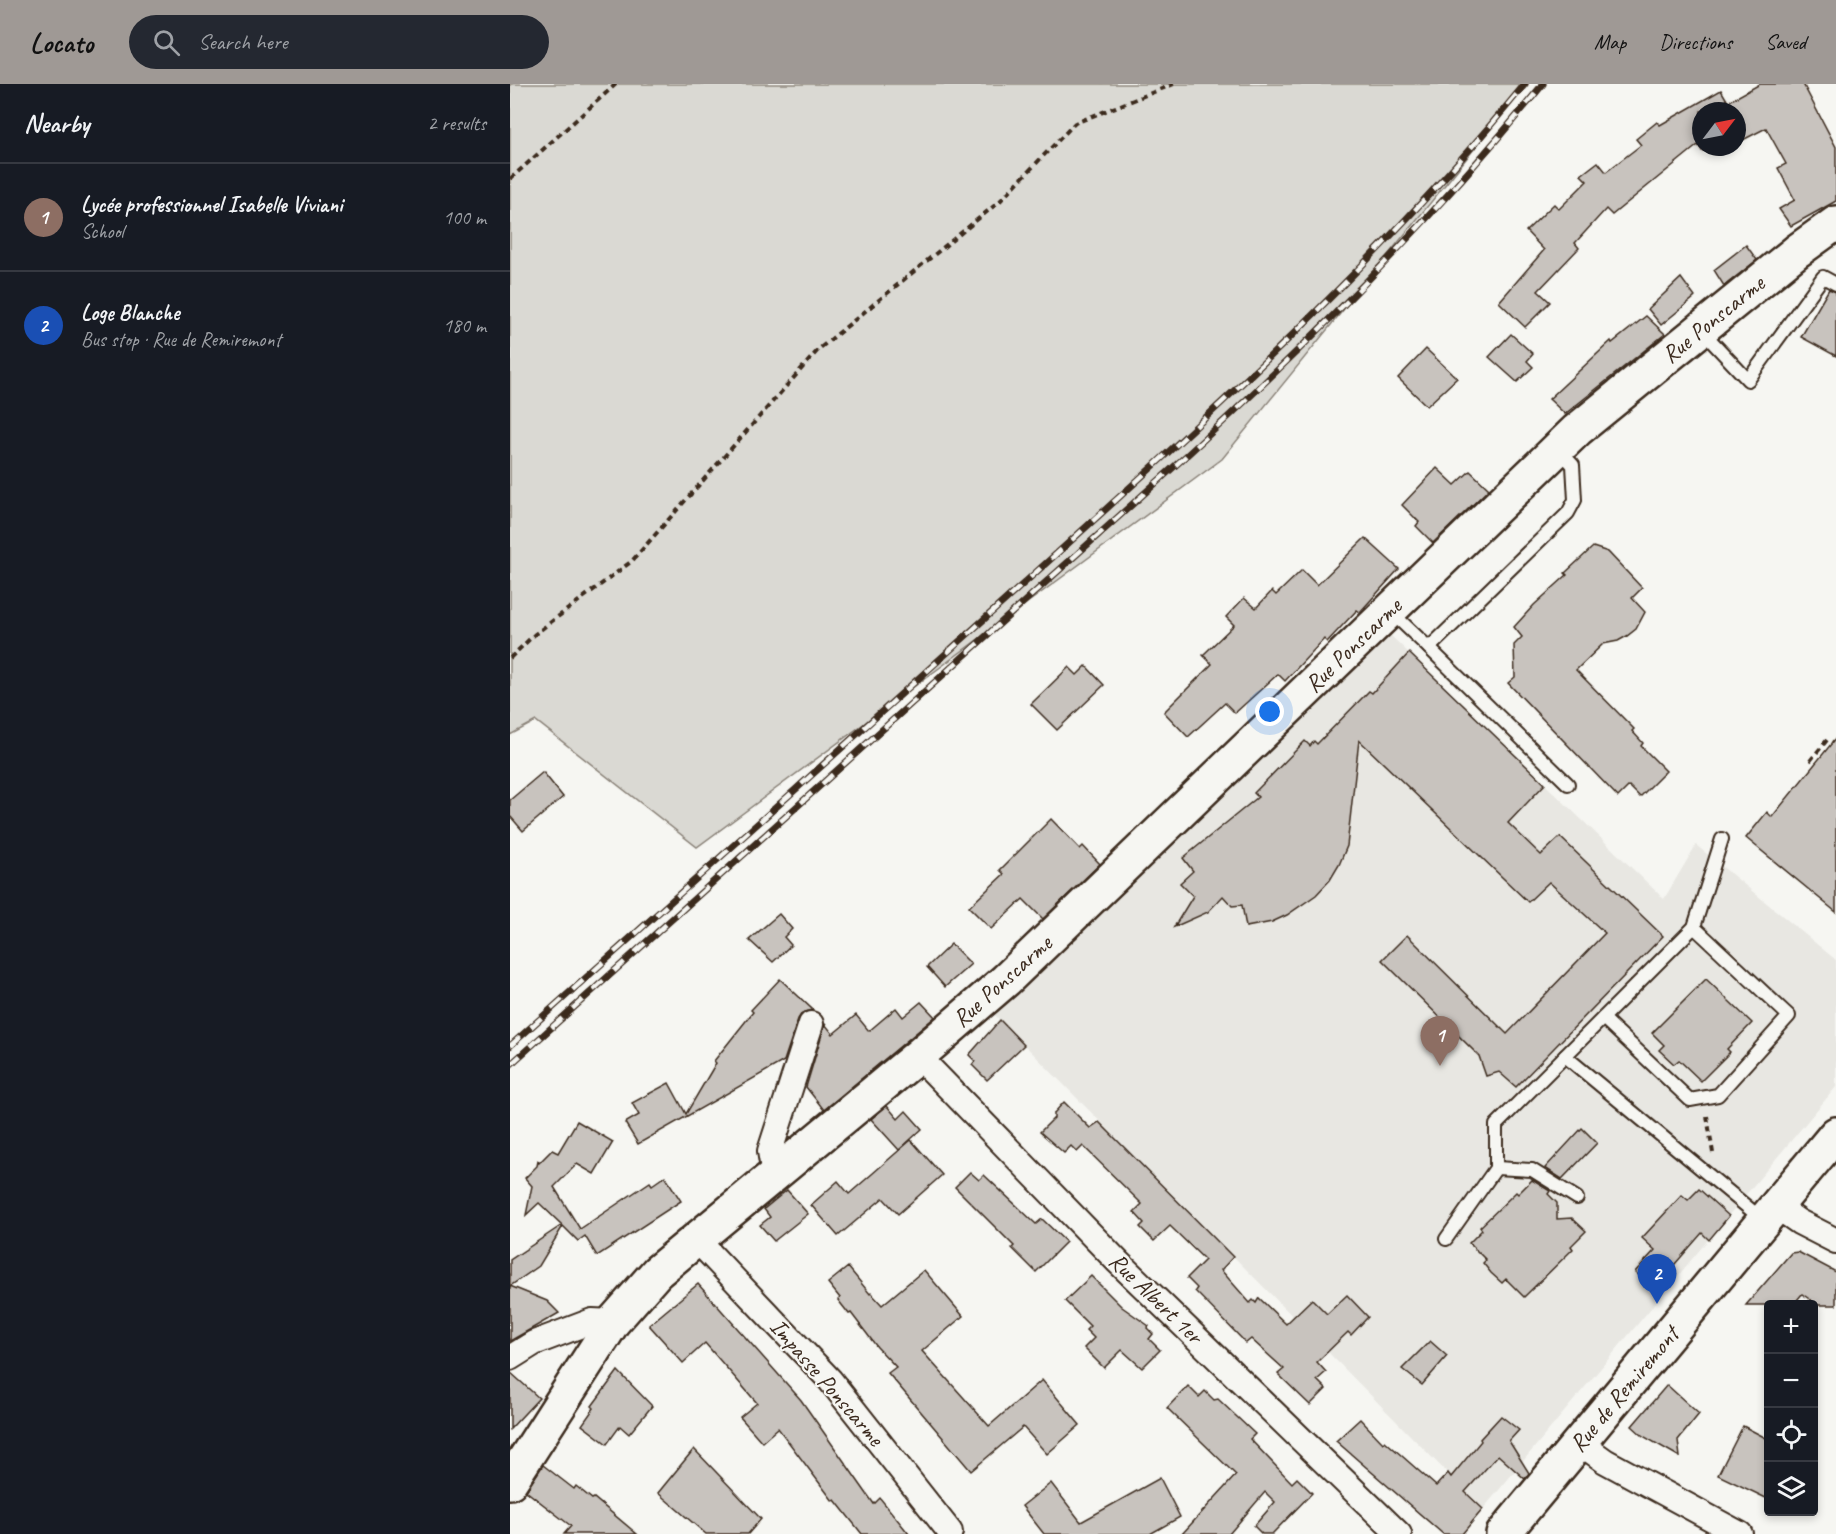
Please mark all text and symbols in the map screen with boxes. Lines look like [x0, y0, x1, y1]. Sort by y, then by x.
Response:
search box [129, 15, 549, 69]
text: Locato [30, 25, 93, 60]
icon: search [150, 26, 183, 59]
text: Search here [198, 28, 288, 56]
text: Map [1594, 29, 1626, 55]
text: Directions [1659, 29, 1732, 55]
text: Saved [1765, 29, 1806, 55]
north arrow [1692, 102, 1746, 156]
text: Nearby [24, 107, 89, 140]
text: 2 results [427, 111, 486, 136]
text: Lycée professionnel Isabelle Viviani [81, 191, 342, 219]
text: 1 [39, 205, 48, 230]
text: 100 m [443, 205, 486, 230]
text: School [81, 219, 124, 244]
street label: Rue Ponscarme [1656, 267, 1772, 370]
text: Loge Blanche [81, 299, 179, 327]
text: 2 [39, 313, 48, 338]
text: 180 m [443, 313, 486, 338]
text: Bus stop · Rue de Remiremont [81, 327, 281, 352]
street label: Rue Ponscarme [1298, 590, 1409, 699]
your location [1255, 697, 1284, 726]
street label: Rue Ponscarme [946, 927, 1060, 1033]
pin: 1 [1420, 1016, 1460, 1066]
street label: Rue Albert 1er [1103, 1246, 1211, 1352]
pin: 2 [1638, 1254, 1676, 1304]
map controls [1764, 1300, 1818, 1516]
button: + [1764, 1300, 1818, 1354]
street label: Impasse Ponscarme [763, 1312, 892, 1454]
street label: Rue de Remiremont [1563, 1318, 1687, 1458]
button: − [1764, 1354, 1818, 1408]
button: locate [1764, 1408, 1818, 1462]
button: layers [1764, 1462, 1818, 1516]

